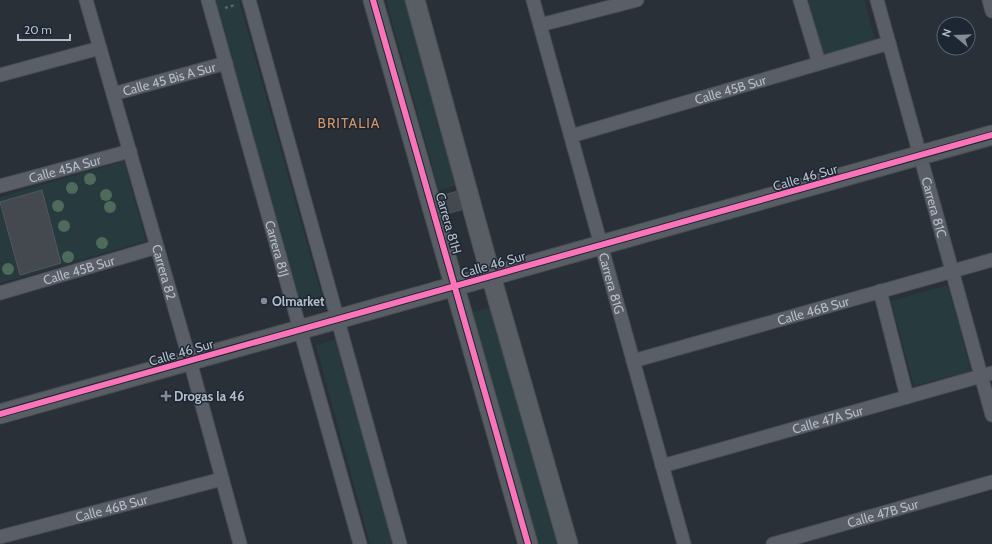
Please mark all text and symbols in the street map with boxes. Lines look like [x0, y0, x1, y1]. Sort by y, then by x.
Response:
scale bar [18, 16, 70, 42]
north arrow [936, 16, 976, 56]
text: 20 m [24, 22, 52, 37]
text: N [939, 27, 954, 39]
street label: Calle 45 Bis A Sur [121, 58, 218, 99]
street label: Calle 45B Sur [693, 71, 769, 107]
district label: BRITALIA [318, 114, 380, 132]
street label: Calle 45A Sur [27, 151, 103, 186]
street label: Calle 46 Sur [771, 160, 840, 194]
street label: Carrera 81C [918, 175, 950, 239]
street label: Carrera 81H [433, 190, 465, 256]
street label: Carrera 81J [262, 219, 293, 278]
street label: Carrera 82 [149, 242, 180, 302]
street label: Calle 46 Sur [459, 247, 528, 281]
street label: Carrera 81G [595, 251, 628, 316]
street label: Calle 45B Sur [41, 252, 117, 288]
street label: Calle 46B Sur [775, 292, 852, 328]
place label: Olmarket [272, 293, 325, 309]
marker: Olmarket [259, 296, 269, 306]
street label: Calle 46 Sur [147, 335, 216, 369]
place label: Drogas la 46 [174, 388, 244, 404]
marker: Drogas la 46 [161, 391, 171, 401]
street label: Calle 47A Sur [790, 402, 866, 437]
street label: Calle 46B Sur [73, 491, 150, 525]
street label: Calle 47B Sur [845, 495, 921, 531]

